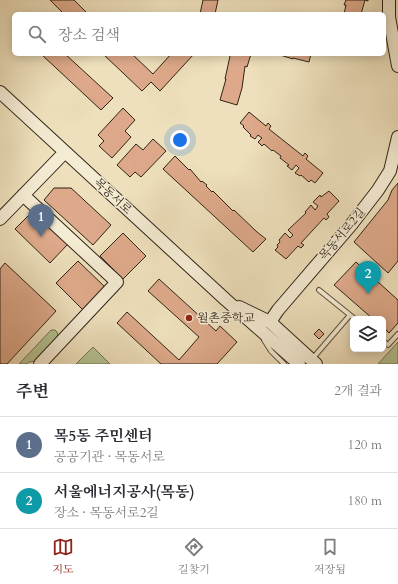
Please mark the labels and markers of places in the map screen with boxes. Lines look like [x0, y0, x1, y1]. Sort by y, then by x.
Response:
pin: 1 [28, 204, 54, 237]
pin: 2 [355, 261, 381, 294]
place label: 월촌중학교 [197, 310, 255, 326]
marker: 월촌중학교 [184, 313, 194, 323]

